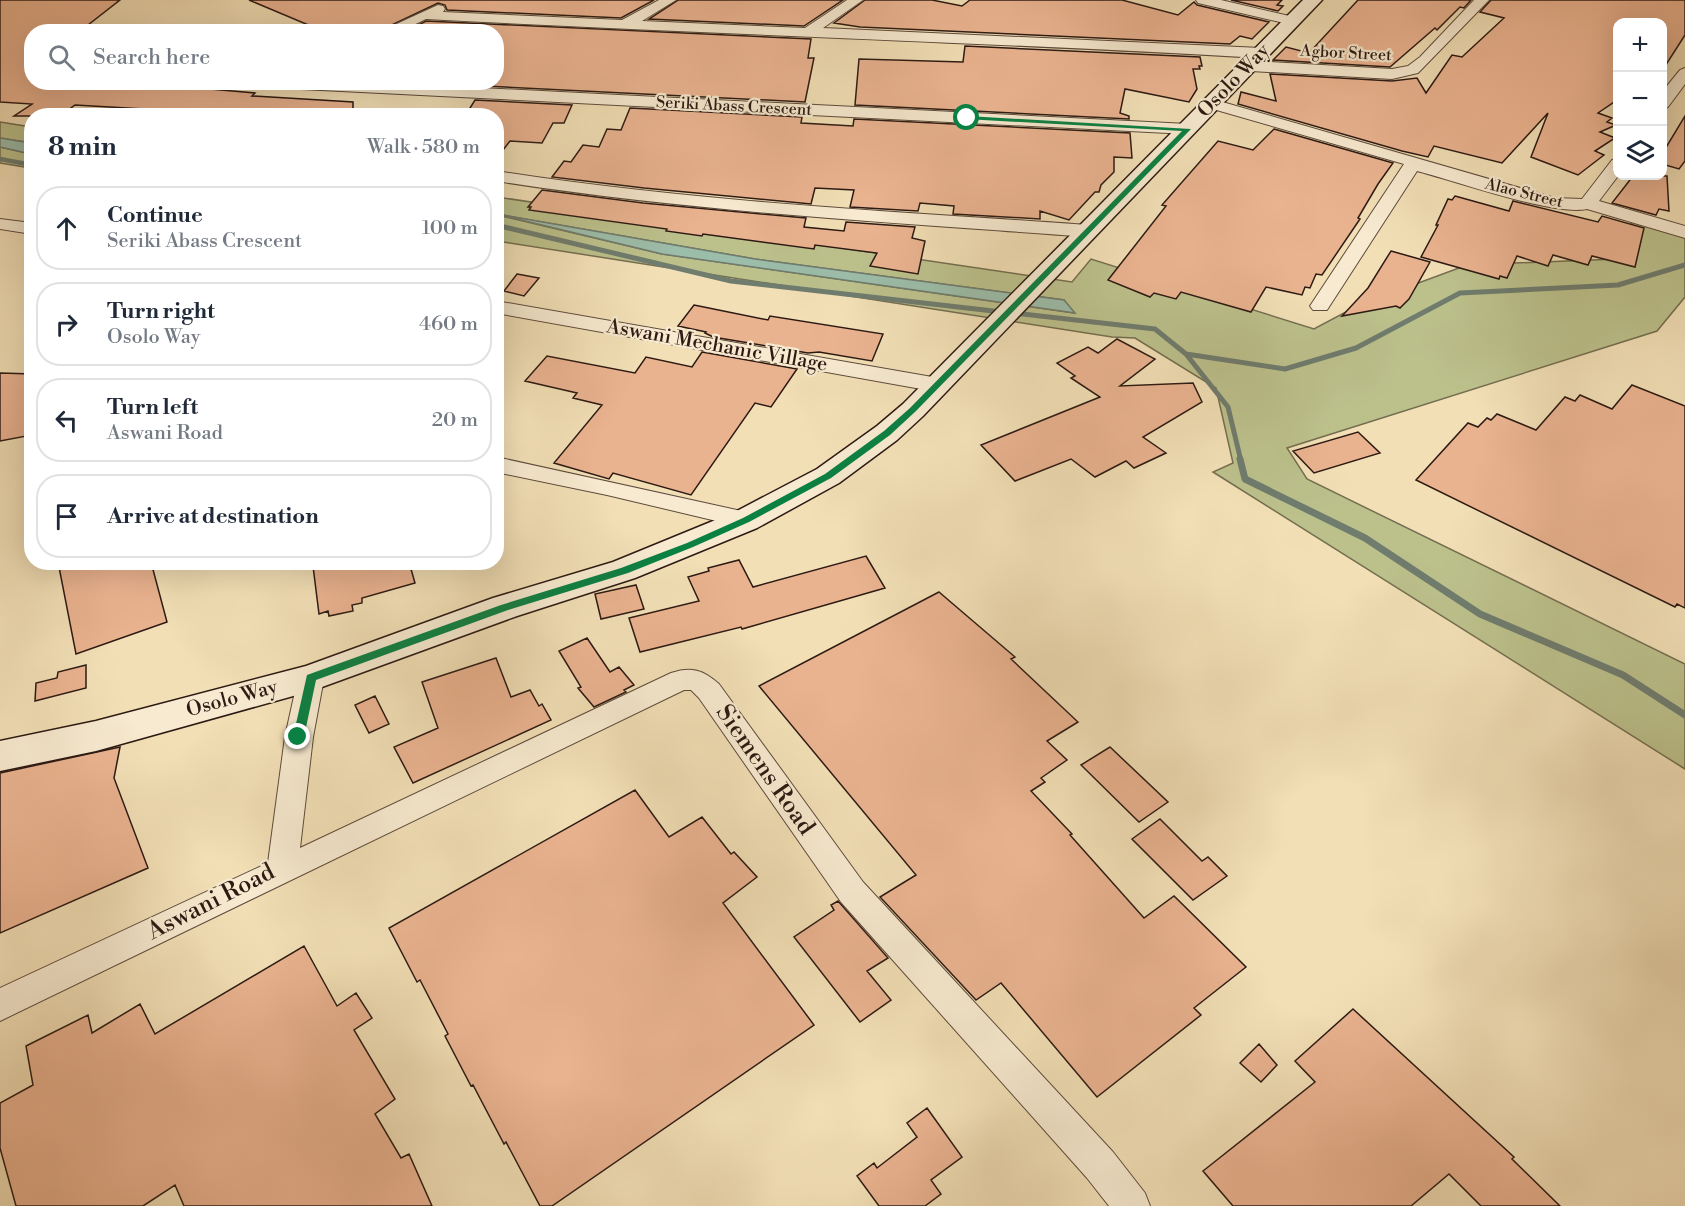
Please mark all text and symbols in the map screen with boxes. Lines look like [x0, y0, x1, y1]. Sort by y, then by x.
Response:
map controls [1613, 18, 1667, 180]
button: + [1613, 18, 1667, 72]
search box [24, 24, 504, 90]
street label: Osolo Way [1193, 39, 1276, 123]
icon: search [45, 41, 78, 74]
street label: Agbor Street [1299, 41, 1393, 65]
text: Search here [93, 44, 210, 71]
button: − [1613, 72, 1667, 126]
street label: Seriki Abass Crescent [656, 92, 813, 120]
route start [953, 104, 979, 130]
button: layers [1613, 126, 1667, 180]
text: 8 min [48, 131, 117, 163]
text: Walk · 580 m [367, 135, 480, 160]
street label: Alao Street [1482, 173, 1565, 212]
text: Continue [107, 202, 203, 229]
icon: ahead [50, 212, 83, 245]
text: 100 m [422, 216, 478, 241]
text: Seriki Abass Crescent [107, 229, 302, 254]
text: Turn right [107, 298, 215, 325]
icon: right [50, 308, 83, 341]
text: 460 m [419, 312, 478, 337]
street label: Aswani Mechanic Village [604, 314, 829, 378]
text: Osolo Way [107, 325, 200, 350]
text: Turn left [107, 394, 198, 421]
icon: left [50, 404, 83, 437]
text: 20 m [432, 408, 478, 433]
text: Aswani Road [107, 421, 223, 446]
icon: arrive [50, 500, 83, 533]
text: Arrive at destination [107, 503, 319, 530]
street label: Osolo Way [184, 675, 281, 723]
street label: Siemens Road [709, 699, 821, 841]
route end [284, 723, 310, 749]
street label: Aswani Road [141, 857, 280, 947]

